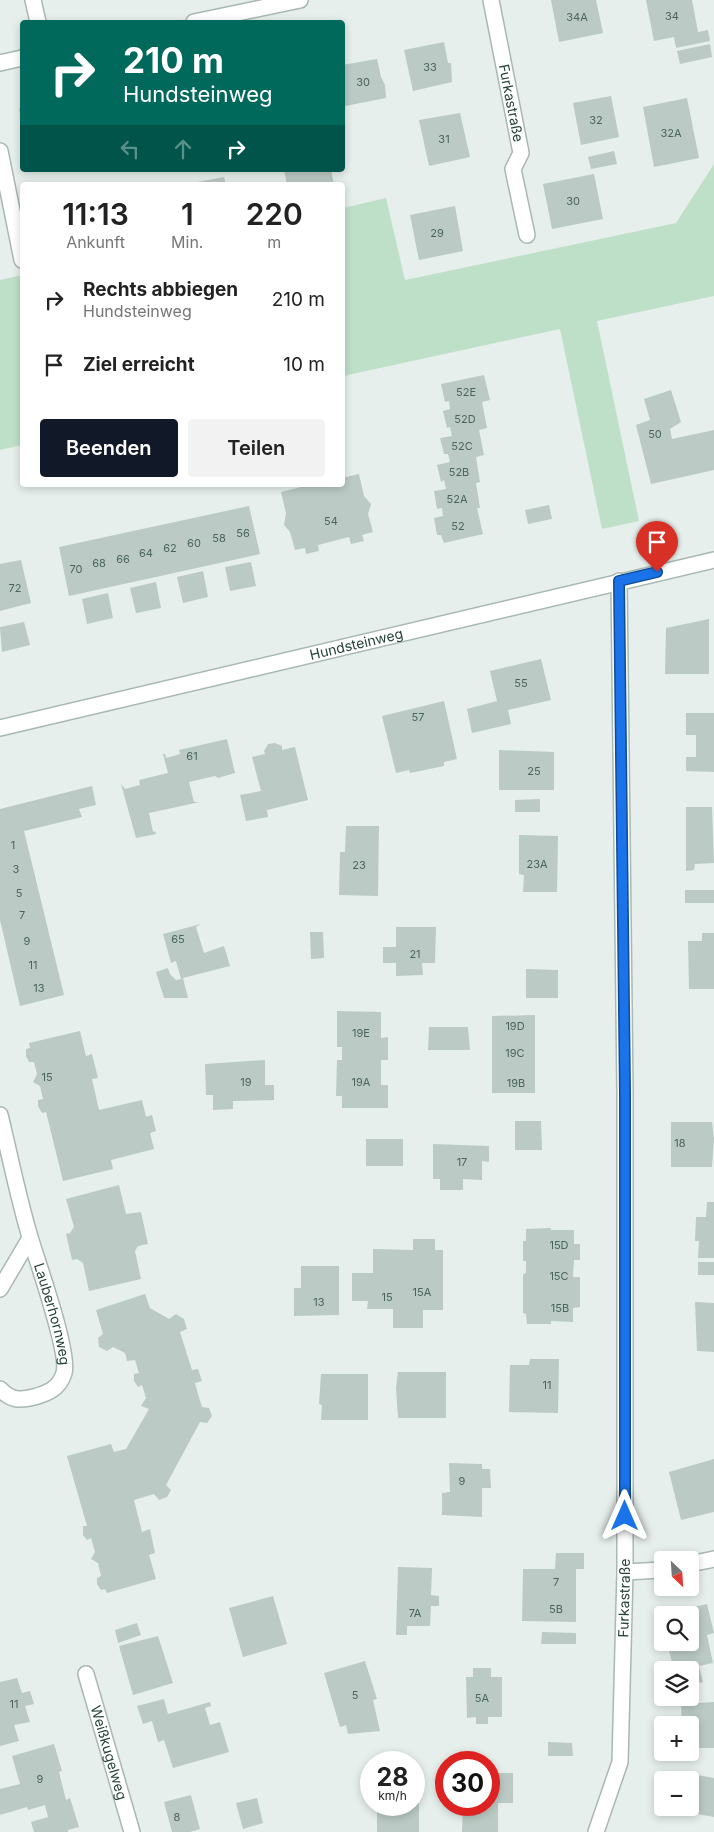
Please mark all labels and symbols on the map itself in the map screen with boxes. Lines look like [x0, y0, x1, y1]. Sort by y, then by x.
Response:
house number: 34 [665, 9, 679, 23]
house number: 34A [566, 10, 588, 24]
house number: 33 [423, 60, 437, 74]
street label: Furkastraße [496, 62, 528, 143]
house number: 30 [356, 75, 370, 89]
house number: 32 [589, 113, 603, 127]
house number: 32A [660, 126, 682, 140]
house number: 31 [438, 132, 450, 146]
house number: 30 [566, 194, 580, 208]
house number: 29 [430, 226, 444, 240]
house number: 52E [456, 385, 476, 399]
house number: 52D [454, 412, 476, 426]
house number: 50 [648, 427, 662, 441]
house number: 52C [451, 439, 473, 453]
house number: 52B [449, 465, 469, 479]
house number: 52A [447, 492, 468, 506]
house number: 54 [324, 514, 338, 528]
house number: 52 [451, 519, 465, 533]
pin [636, 521, 678, 572]
house number: 56 [236, 526, 250, 540]
house number: 58 [212, 531, 226, 545]
house number: 60 [187, 536, 201, 550]
house number: 62 [163, 541, 177, 555]
house number: 64 [139, 546, 153, 560]
house number: 66 [116, 552, 130, 566]
house number: 68 [92, 556, 106, 570]
house number: 70 [70, 562, 83, 576]
house number: 72 [9, 581, 21, 595]
street label: Hundsteinweg [308, 625, 404, 663]
house number: 55 [514, 676, 528, 690]
house number: 57 [412, 710, 424, 724]
house number: 61 [186, 749, 198, 763]
house number: 25 [527, 764, 541, 778]
house number: 1 [11, 838, 15, 852]
house number: 23A [526, 857, 548, 871]
house number: 23 [352, 858, 366, 872]
house number: 3 [13, 862, 20, 876]
house number: 5 [16, 886, 23, 900]
house number: 7 [19, 908, 25, 922]
house number: 65 [171, 932, 185, 946]
house number: 9 [24, 934, 31, 948]
house number: 21 [409, 947, 421, 961]
house number: 11 [29, 958, 37, 972]
house number: 13 [33, 981, 45, 995]
house number: 19D [505, 1019, 525, 1033]
house number: 19E [352, 1026, 370, 1040]
house number: 19C [505, 1046, 525, 1060]
house number: 15 [41, 1070, 53, 1084]
house number: 19 [240, 1075, 252, 1089]
house number: 19A [352, 1075, 371, 1089]
house number: 19B [507, 1076, 525, 1090]
house number: 18 [674, 1136, 686, 1150]
house number: 17 [457, 1155, 467, 1169]
house number: 15D [549, 1238, 569, 1252]
street label: Lauberhornweg [31, 1261, 74, 1366]
house number: 15C [549, 1269, 569, 1283]
house number: 15A [413, 1285, 432, 1299]
house number: 15 [381, 1290, 393, 1304]
house number: 13 [313, 1295, 325, 1309]
house number: 15B [551, 1301, 569, 1315]
house number: 11 [543, 1378, 551, 1392]
house number: 9 [459, 1474, 466, 1488]
position arrow [598, 1489, 650, 1541]
north arrow [654, 1551, 699, 1596]
street label: Furkastraße [614, 1559, 633, 1638]
house number: 7 [553, 1575, 559, 1589]
house number: 5B [549, 1602, 563, 1616]
house number: 7A [409, 1606, 422, 1620]
house number: 5 [352, 1688, 359, 1702]
house number: 5A [475, 1691, 490, 1705]
house number: 11 [10, 1697, 18, 1711]
street label: Weißkugelweg [88, 1703, 131, 1802]
speed limit sign: 30 [435, 1751, 500, 1816]
house number: 9 [37, 1772, 44, 1786]
house number: 8 [174, 1810, 181, 1824]

